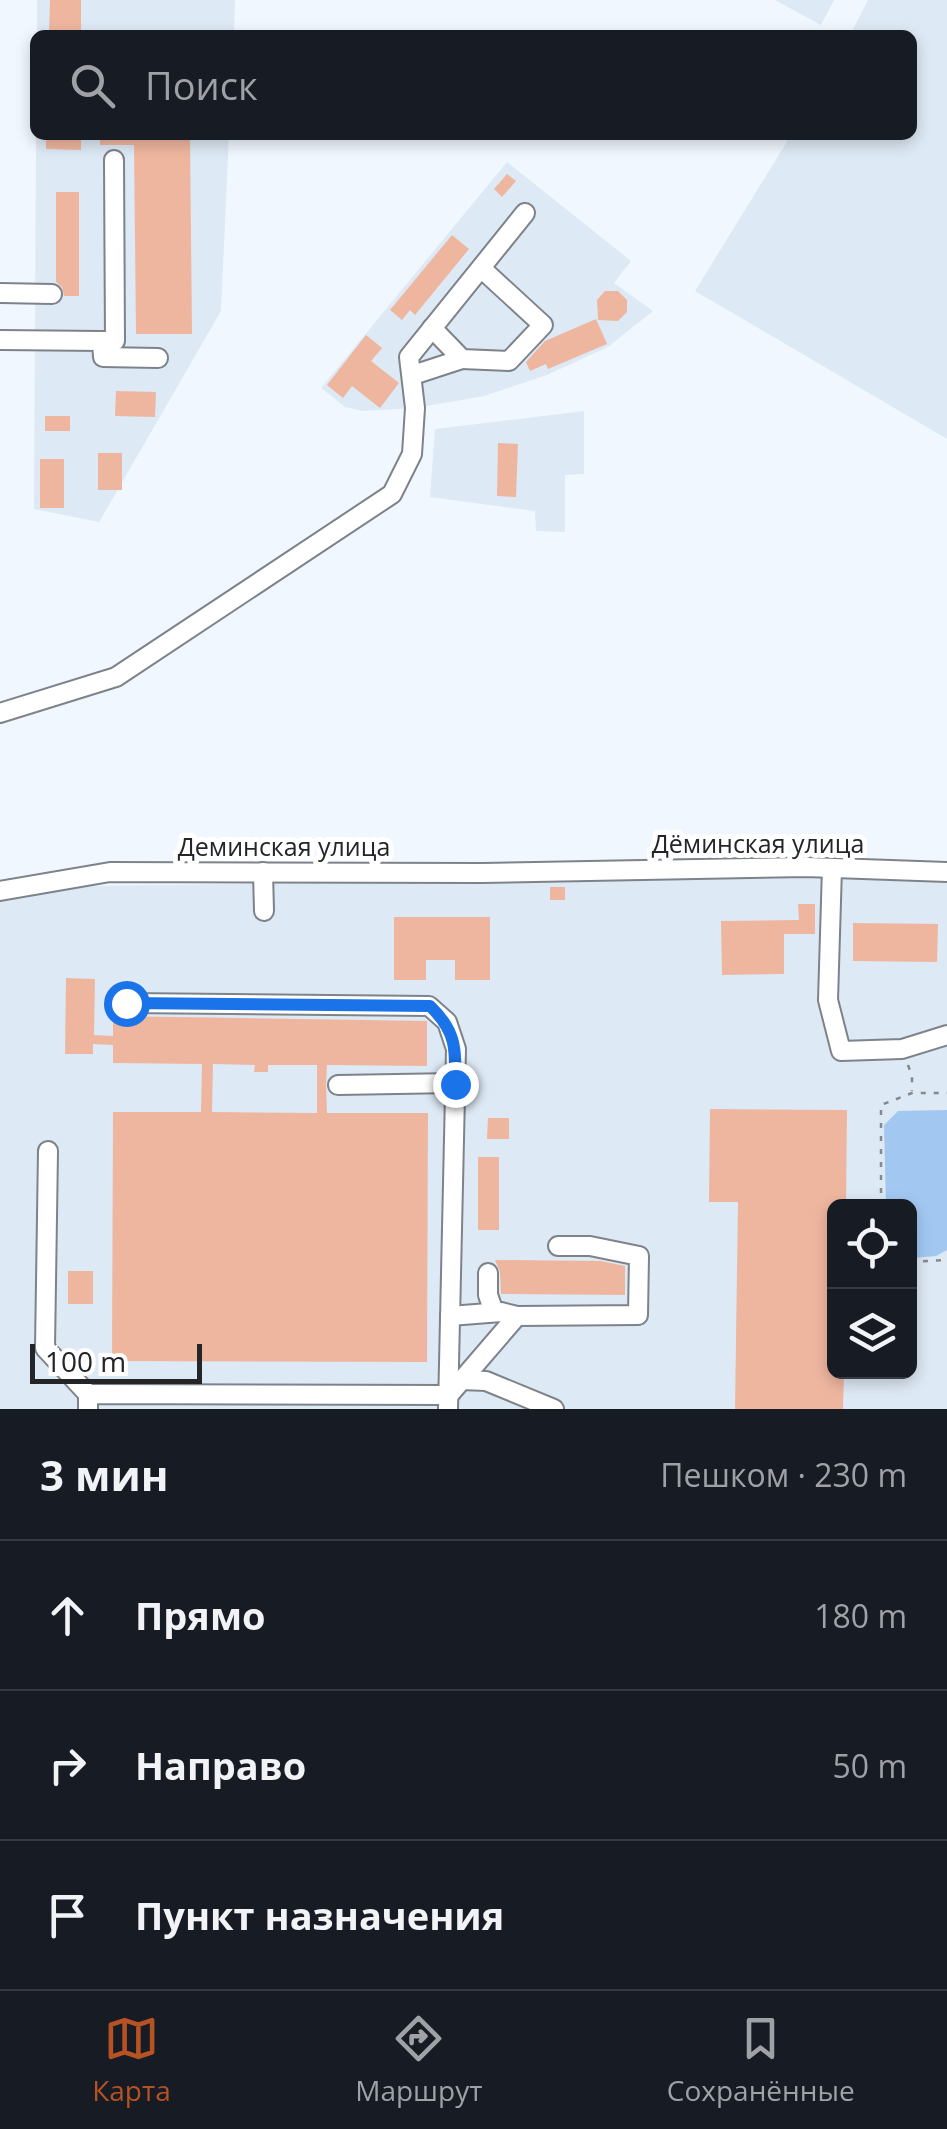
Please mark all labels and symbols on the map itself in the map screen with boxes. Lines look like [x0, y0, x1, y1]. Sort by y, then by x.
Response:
street label: Дёминская улица [652, 826, 864, 860]
street label: Деминская улица [178, 829, 390, 863]
route start [104, 981, 150, 1027]
route end [433, 1062, 479, 1108]
scale bar [30, 1339, 202, 1384]

